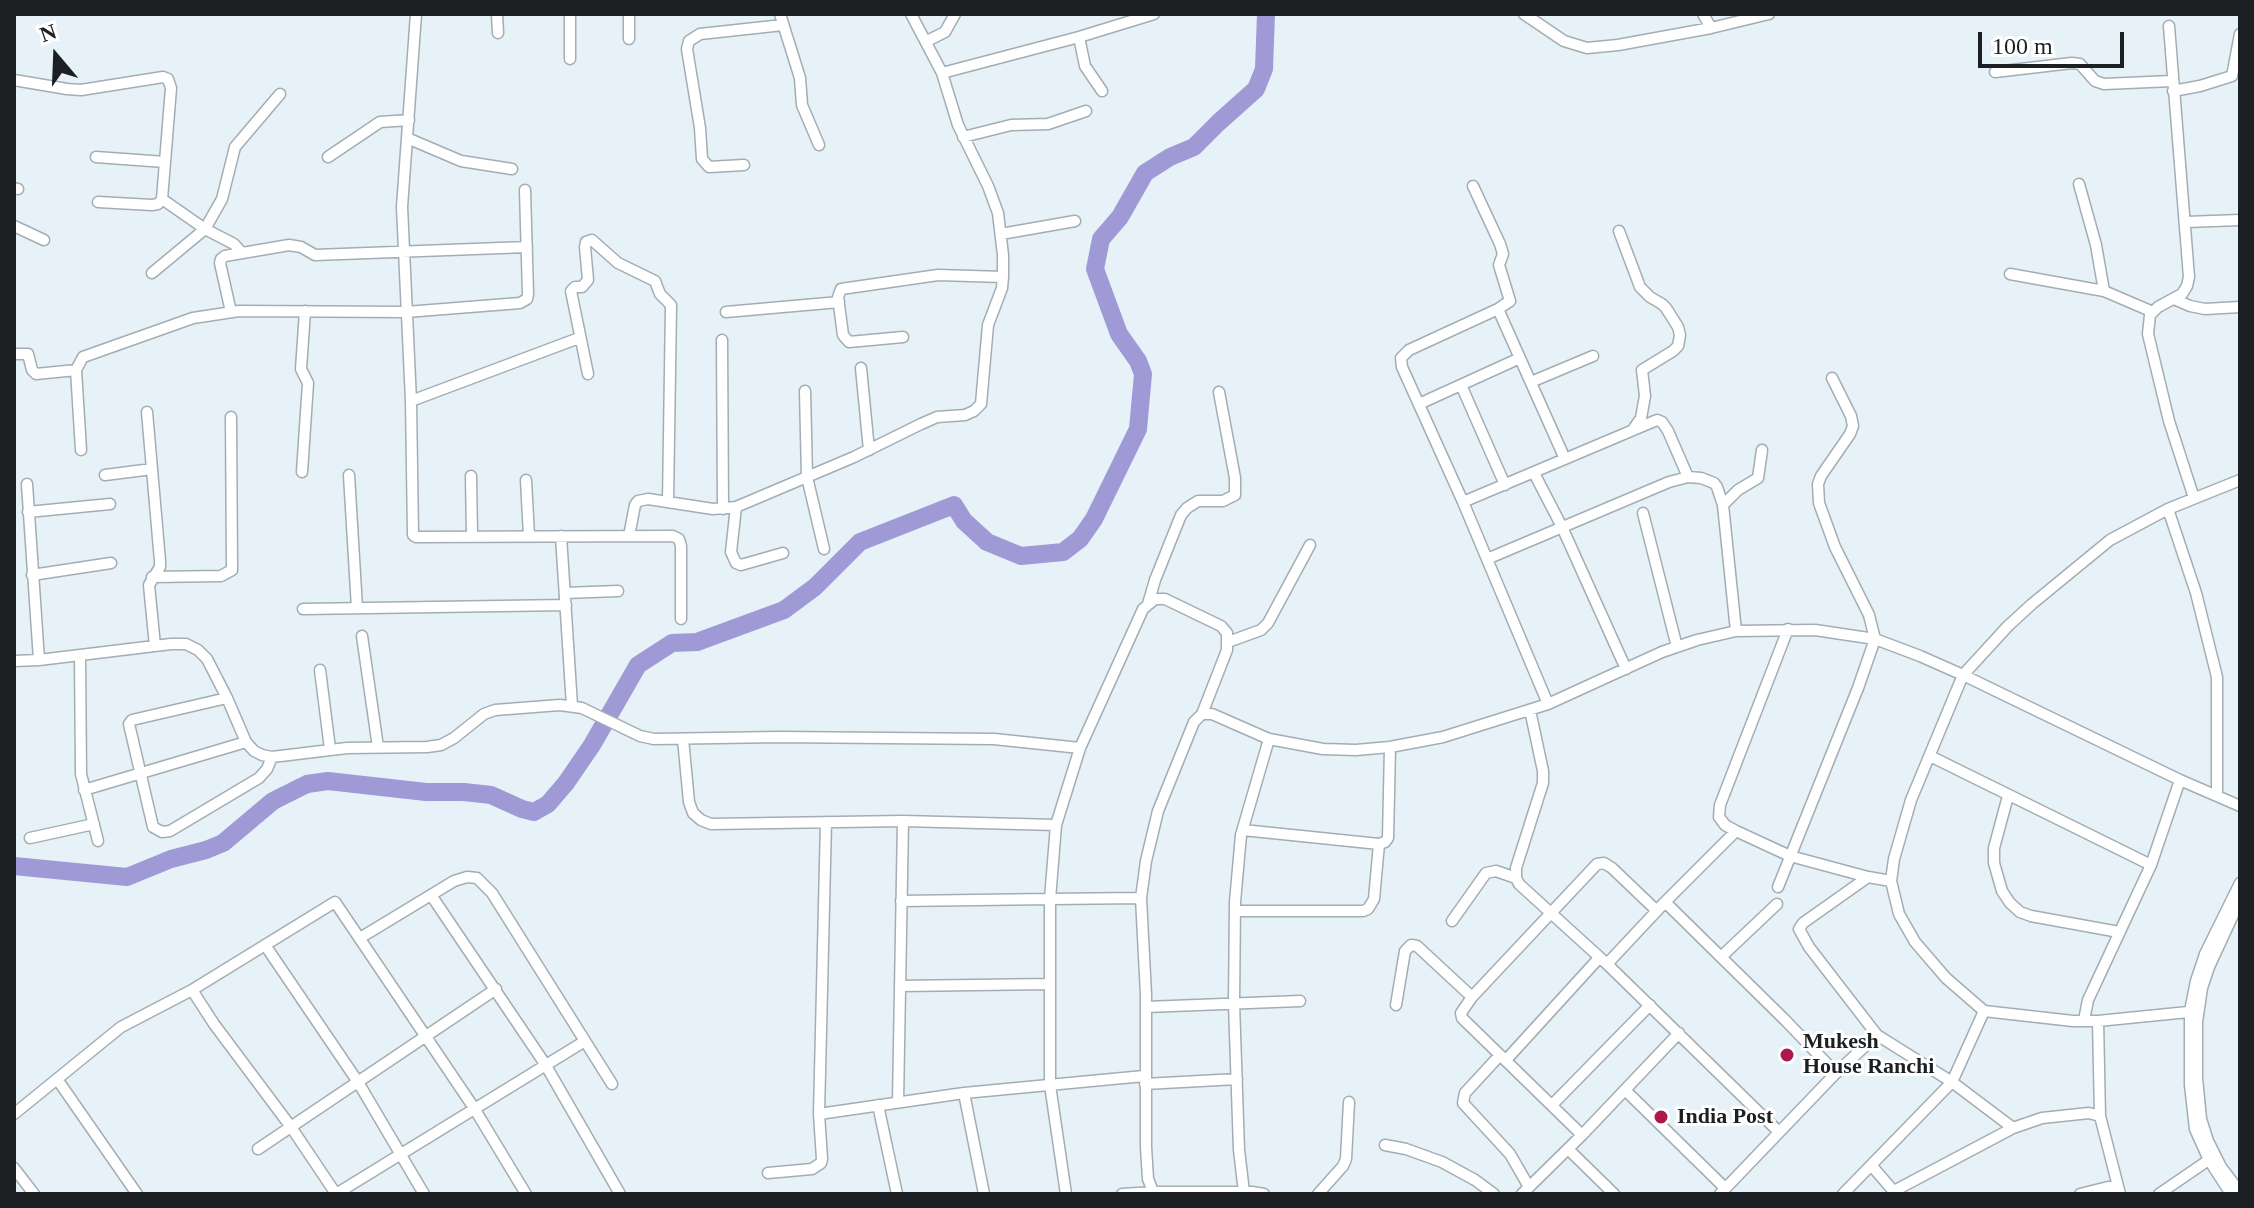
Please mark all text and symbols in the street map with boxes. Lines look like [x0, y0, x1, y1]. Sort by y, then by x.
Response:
north arrow [16, 16, 96, 96]
scale bar [1982, 16, 2128, 66]
text: N [36, 18, 60, 47]
text: 100 m [1992, 33, 2053, 59]
place label: Mukesh House Ranchi [1803, 1029, 1934, 1080]
marker: Mukesh House Ranchi [1778, 1046, 1796, 1064]
place label: India Post [1677, 1104, 1773, 1130]
marker: India Post [1652, 1108, 1670, 1126]

